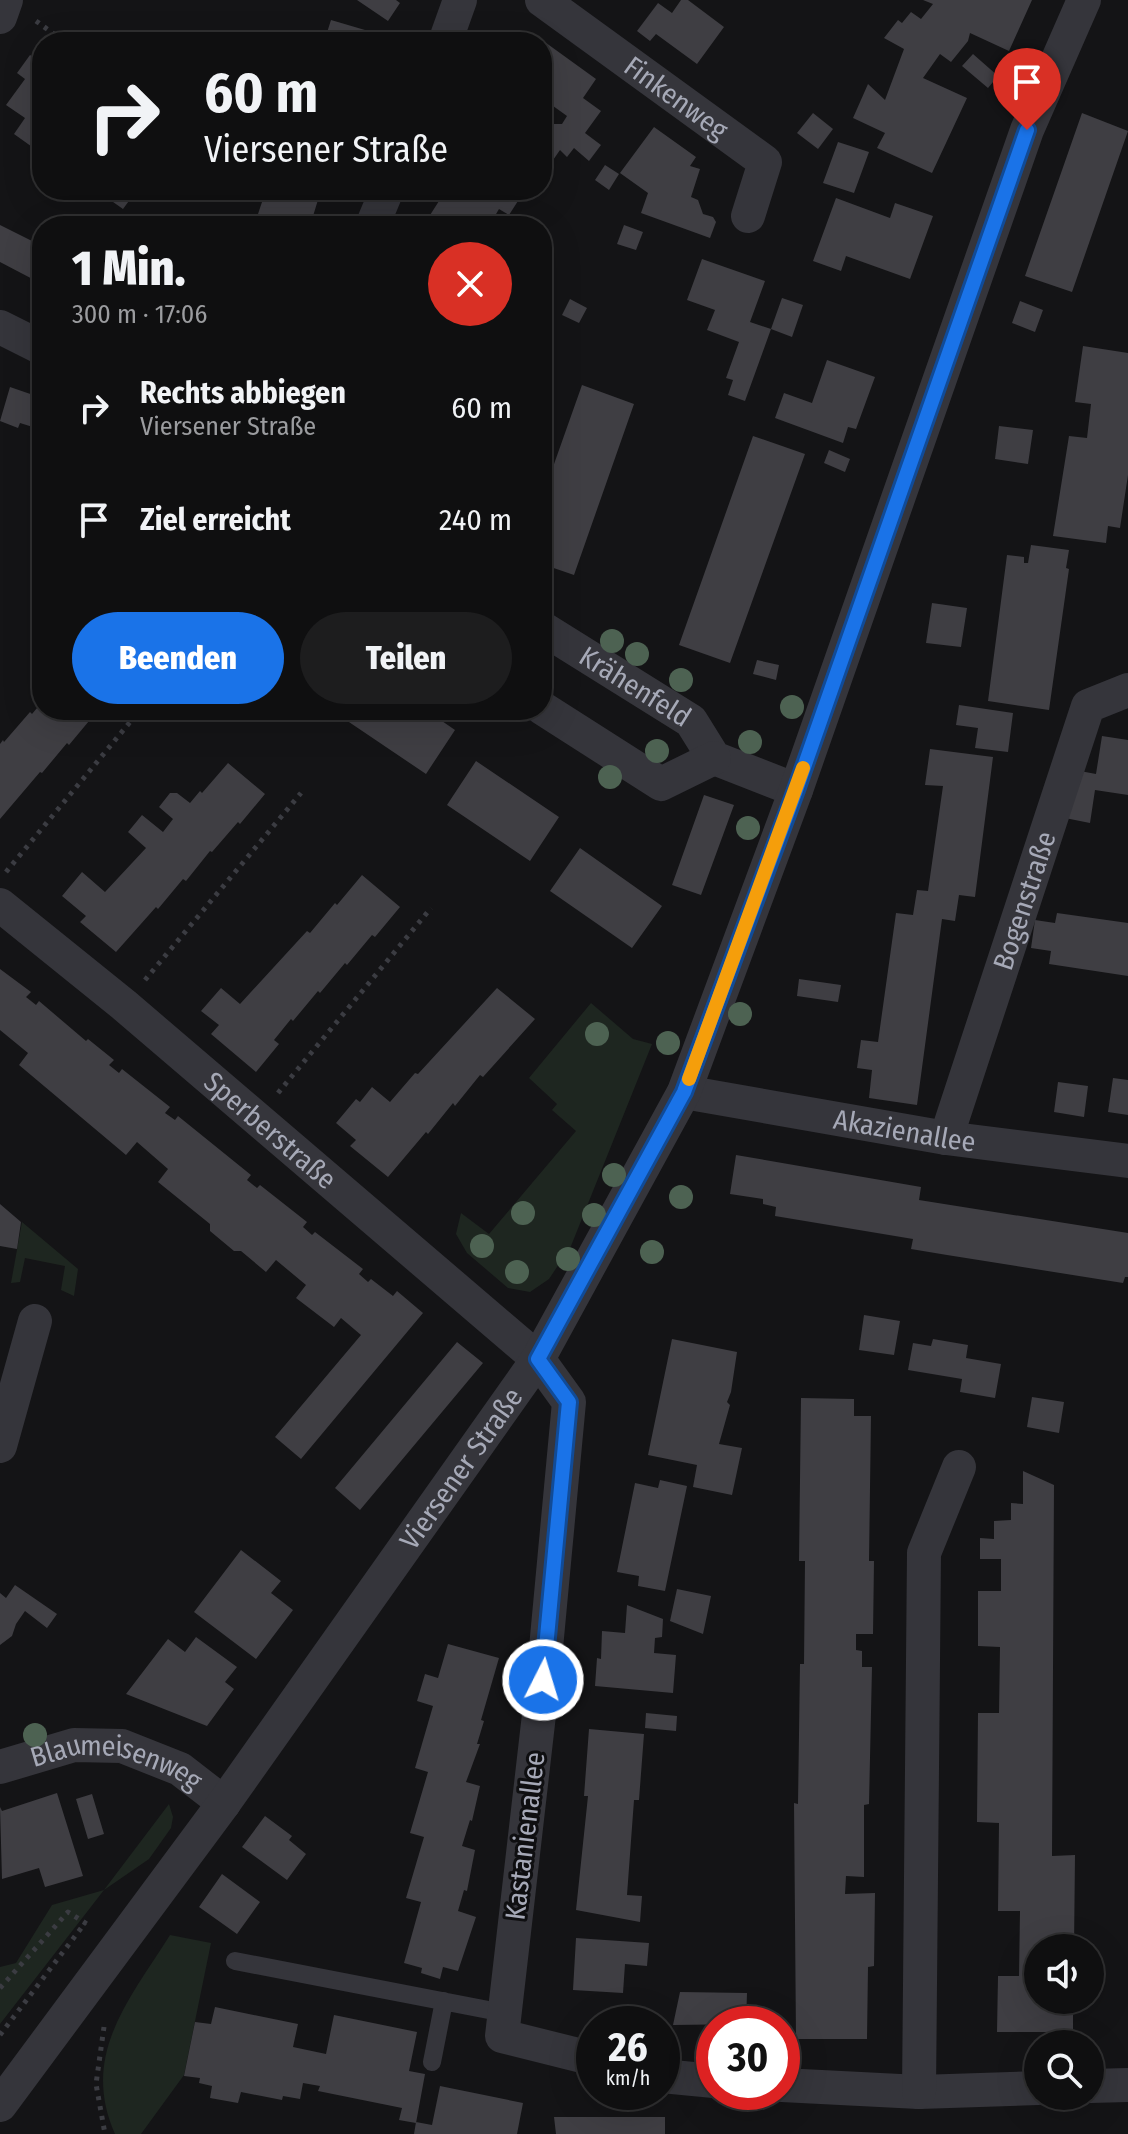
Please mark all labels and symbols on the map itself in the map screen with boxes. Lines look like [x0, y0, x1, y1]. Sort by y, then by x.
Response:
pin [993, 48, 1061, 130]
street label: Finkenweg [618, 49, 735, 147]
street label: Krähenfeld [573, 639, 697, 733]
street label: Bogenstraße [986, 827, 1062, 974]
street label: Sperberstraße [198, 1065, 343, 1196]
street label: Akazienallee [831, 1102, 978, 1158]
street label: Viersener Straße [392, 1381, 529, 1555]
position arrow [501, 1638, 585, 1722]
street label: Blaumeisenweg [26, 1727, 210, 1797]
street label: Kastanienallee [498, 1750, 552, 1922]
speed limit sign: 30 [696, 2006, 800, 2110]

